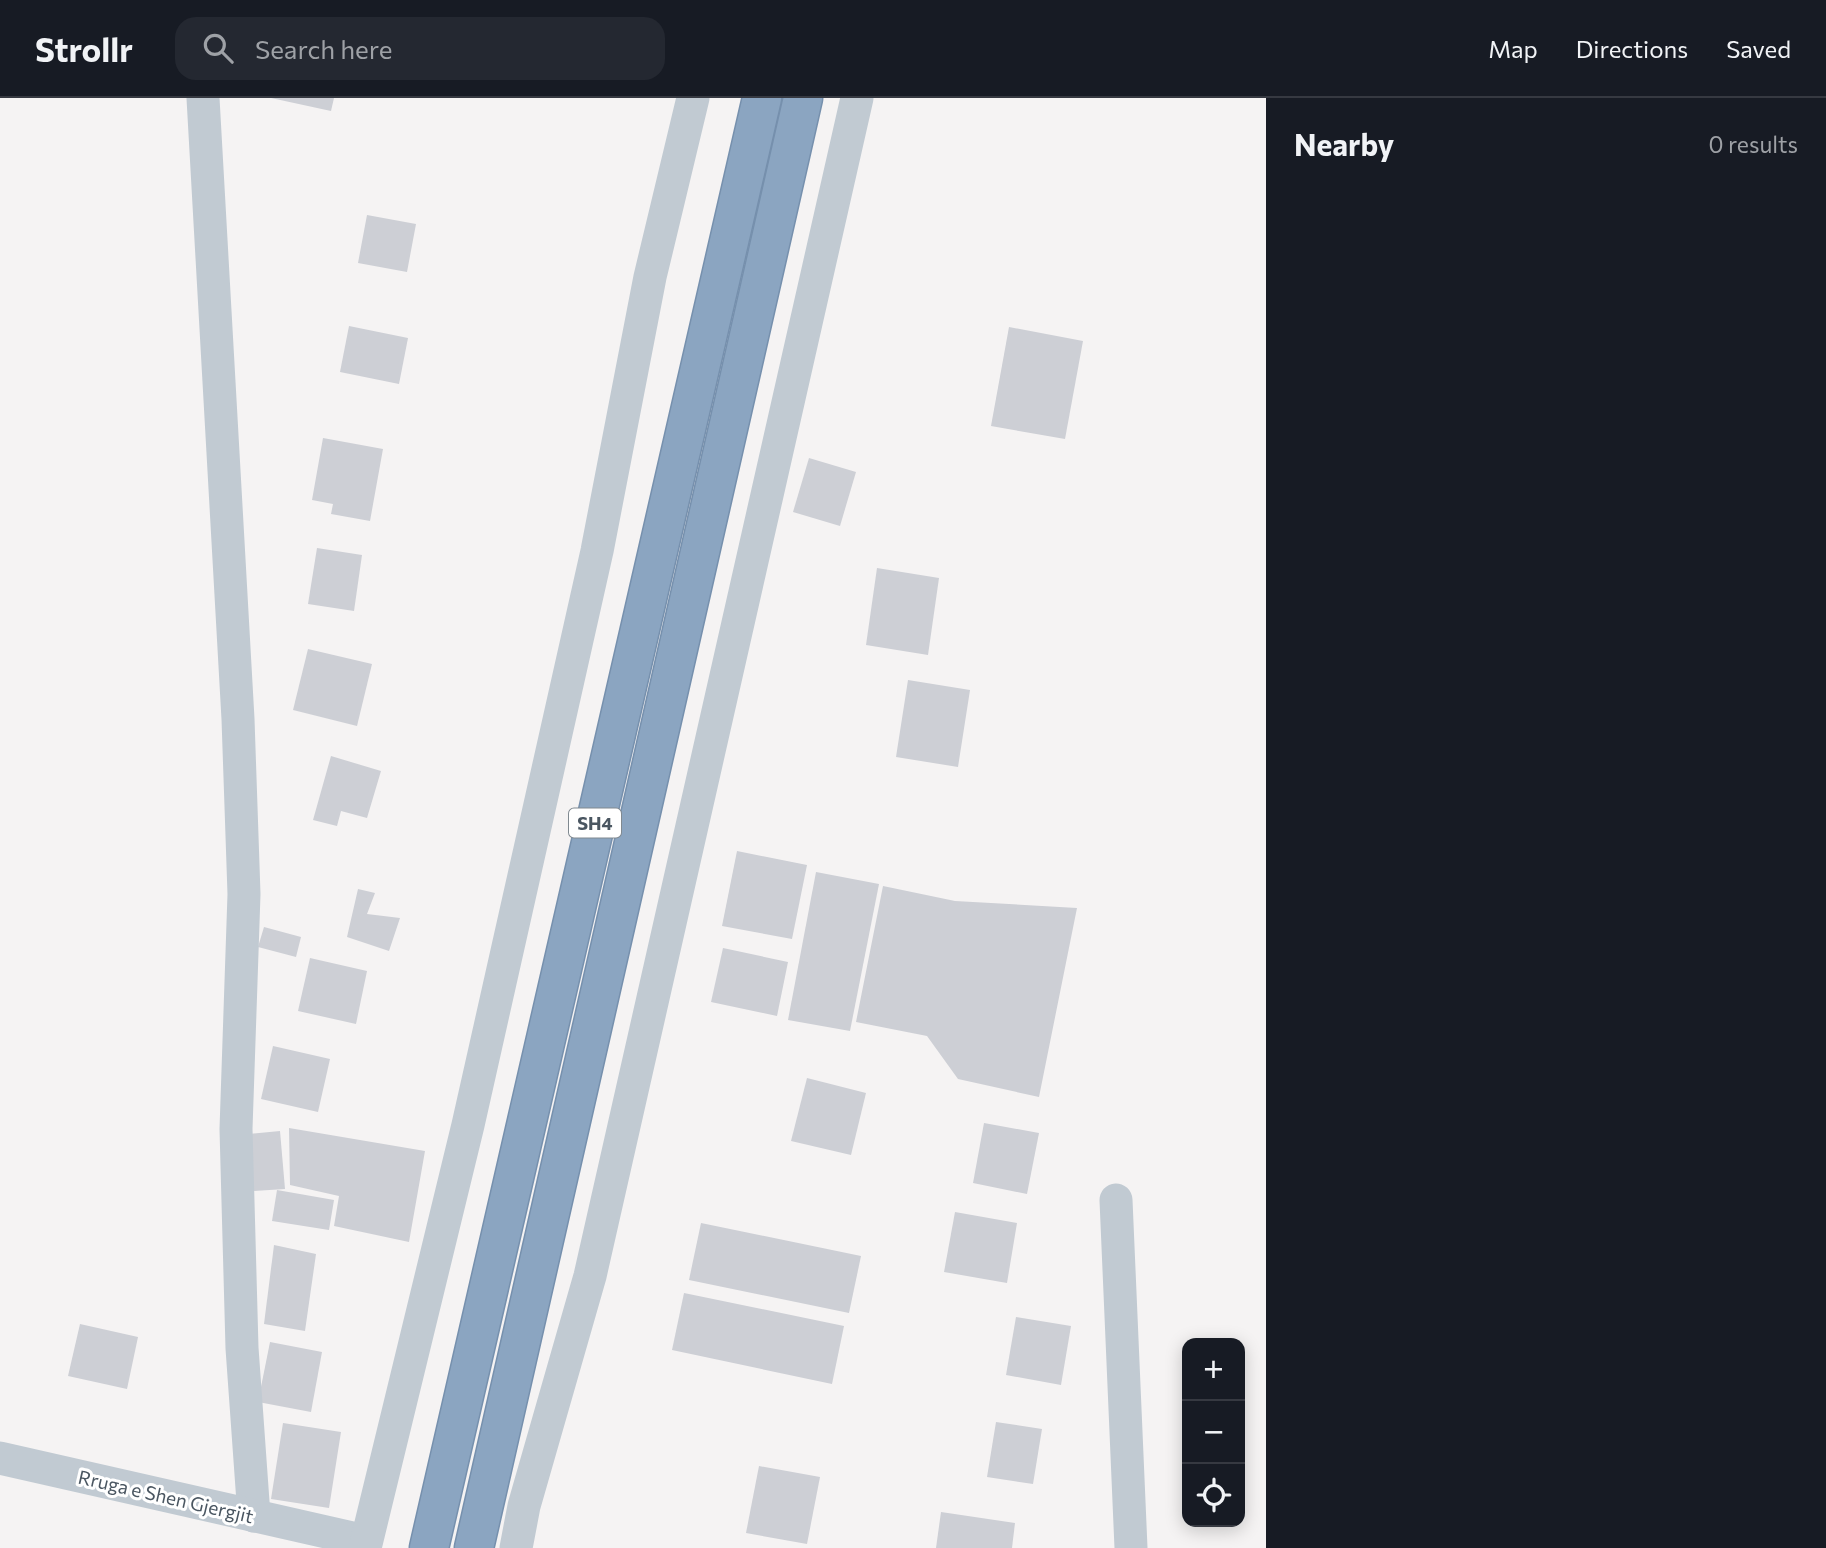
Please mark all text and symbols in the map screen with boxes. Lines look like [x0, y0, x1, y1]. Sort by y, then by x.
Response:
search box [175, 17, 665, 80]
text: Strollr [35, 28, 133, 69]
icon: search [199, 29, 237, 67]
text: Search here [255, 33, 392, 64]
text: Map [1488, 34, 1538, 63]
text: Directions [1576, 34, 1688, 63]
text: Saved [1726, 34, 1791, 63]
text: Nearby [1294, 125, 1394, 162]
text: 0 results [1709, 130, 1798, 158]
road number: SH4 [569, 808, 621, 838]
map controls [1182, 1338, 1245, 1527]
button: + [1182, 1338, 1245, 1401]
button: − [1182, 1401, 1245, 1464]
button: locate [1182, 1464, 1245, 1527]
street label: Rruga e Shen Gjergjit [76, 1465, 256, 1527]

